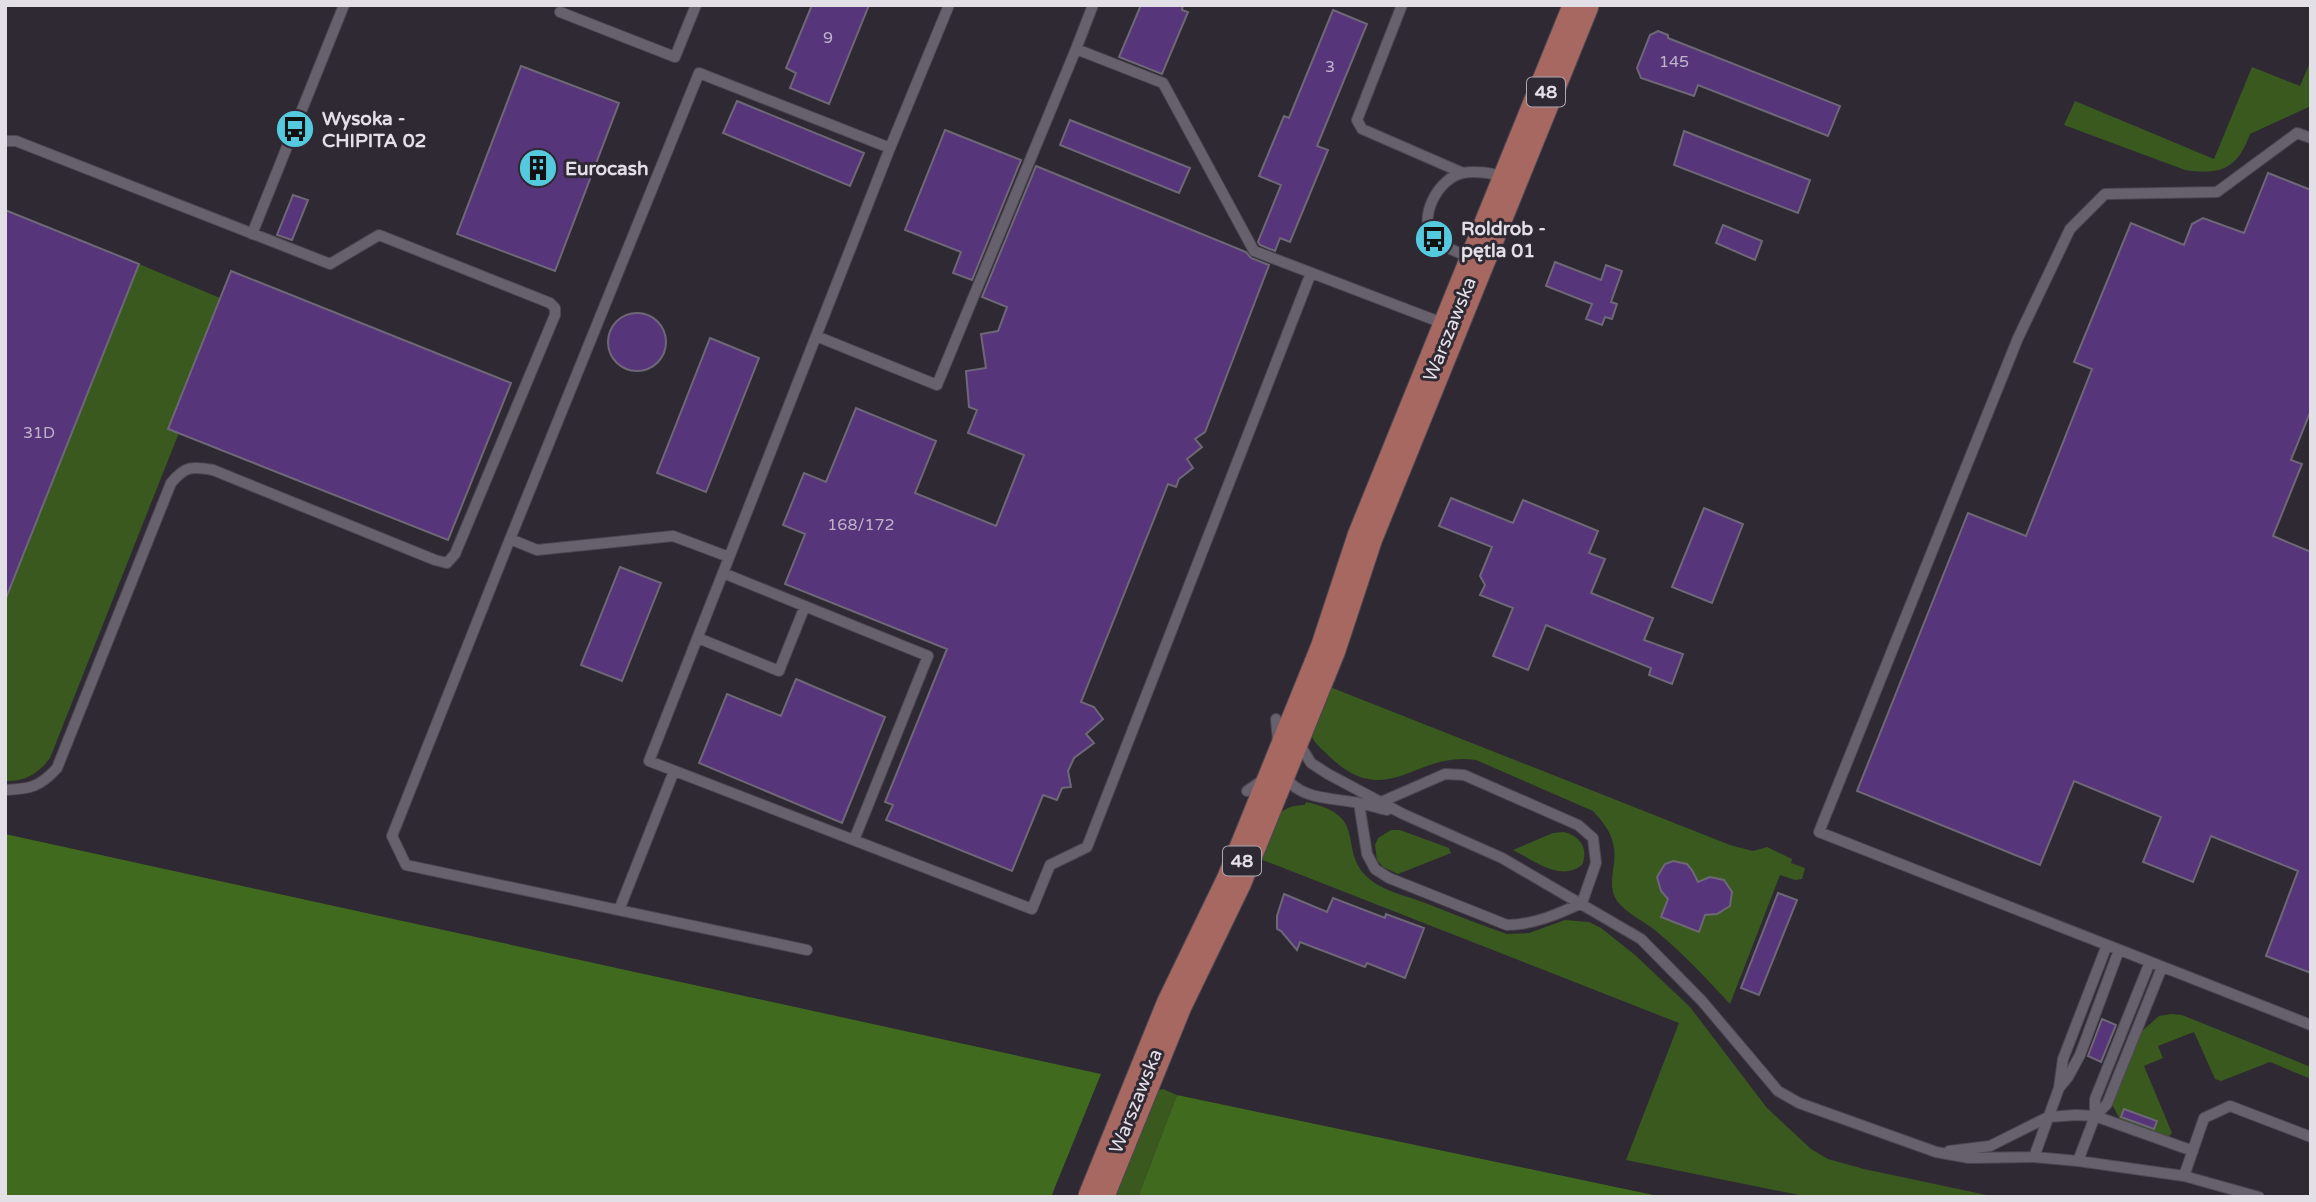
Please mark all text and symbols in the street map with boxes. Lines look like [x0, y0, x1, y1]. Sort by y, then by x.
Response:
house number: 9 [823, 28, 833, 48]
house number: 145 [1659, 52, 1689, 72]
house number: 3 [1325, 57, 1335, 77]
road number: 48 [1527, 78, 1565, 106]
bus stop icon: Wysoka - CHIPITA 02 [274, 108, 316, 150]
place label: Wysoka - CHIPITA 02 [322, 108, 427, 152]
building icon: Eurocash [517, 147, 559, 189]
place label: Eurocash [565, 158, 649, 180]
bus stop icon: Roldrob - pętla 01 [1413, 218, 1455, 260]
place label: Roldrob - pętla 01 [1461, 218, 1546, 263]
street label: Warszawska [1419, 274, 1481, 385]
house number: 31D [23, 423, 55, 443]
house number: 168/172 [827, 515, 895, 535]
road number: 48 [1223, 846, 1261, 876]
street label: Warszawska [1105, 1046, 1167, 1157]

